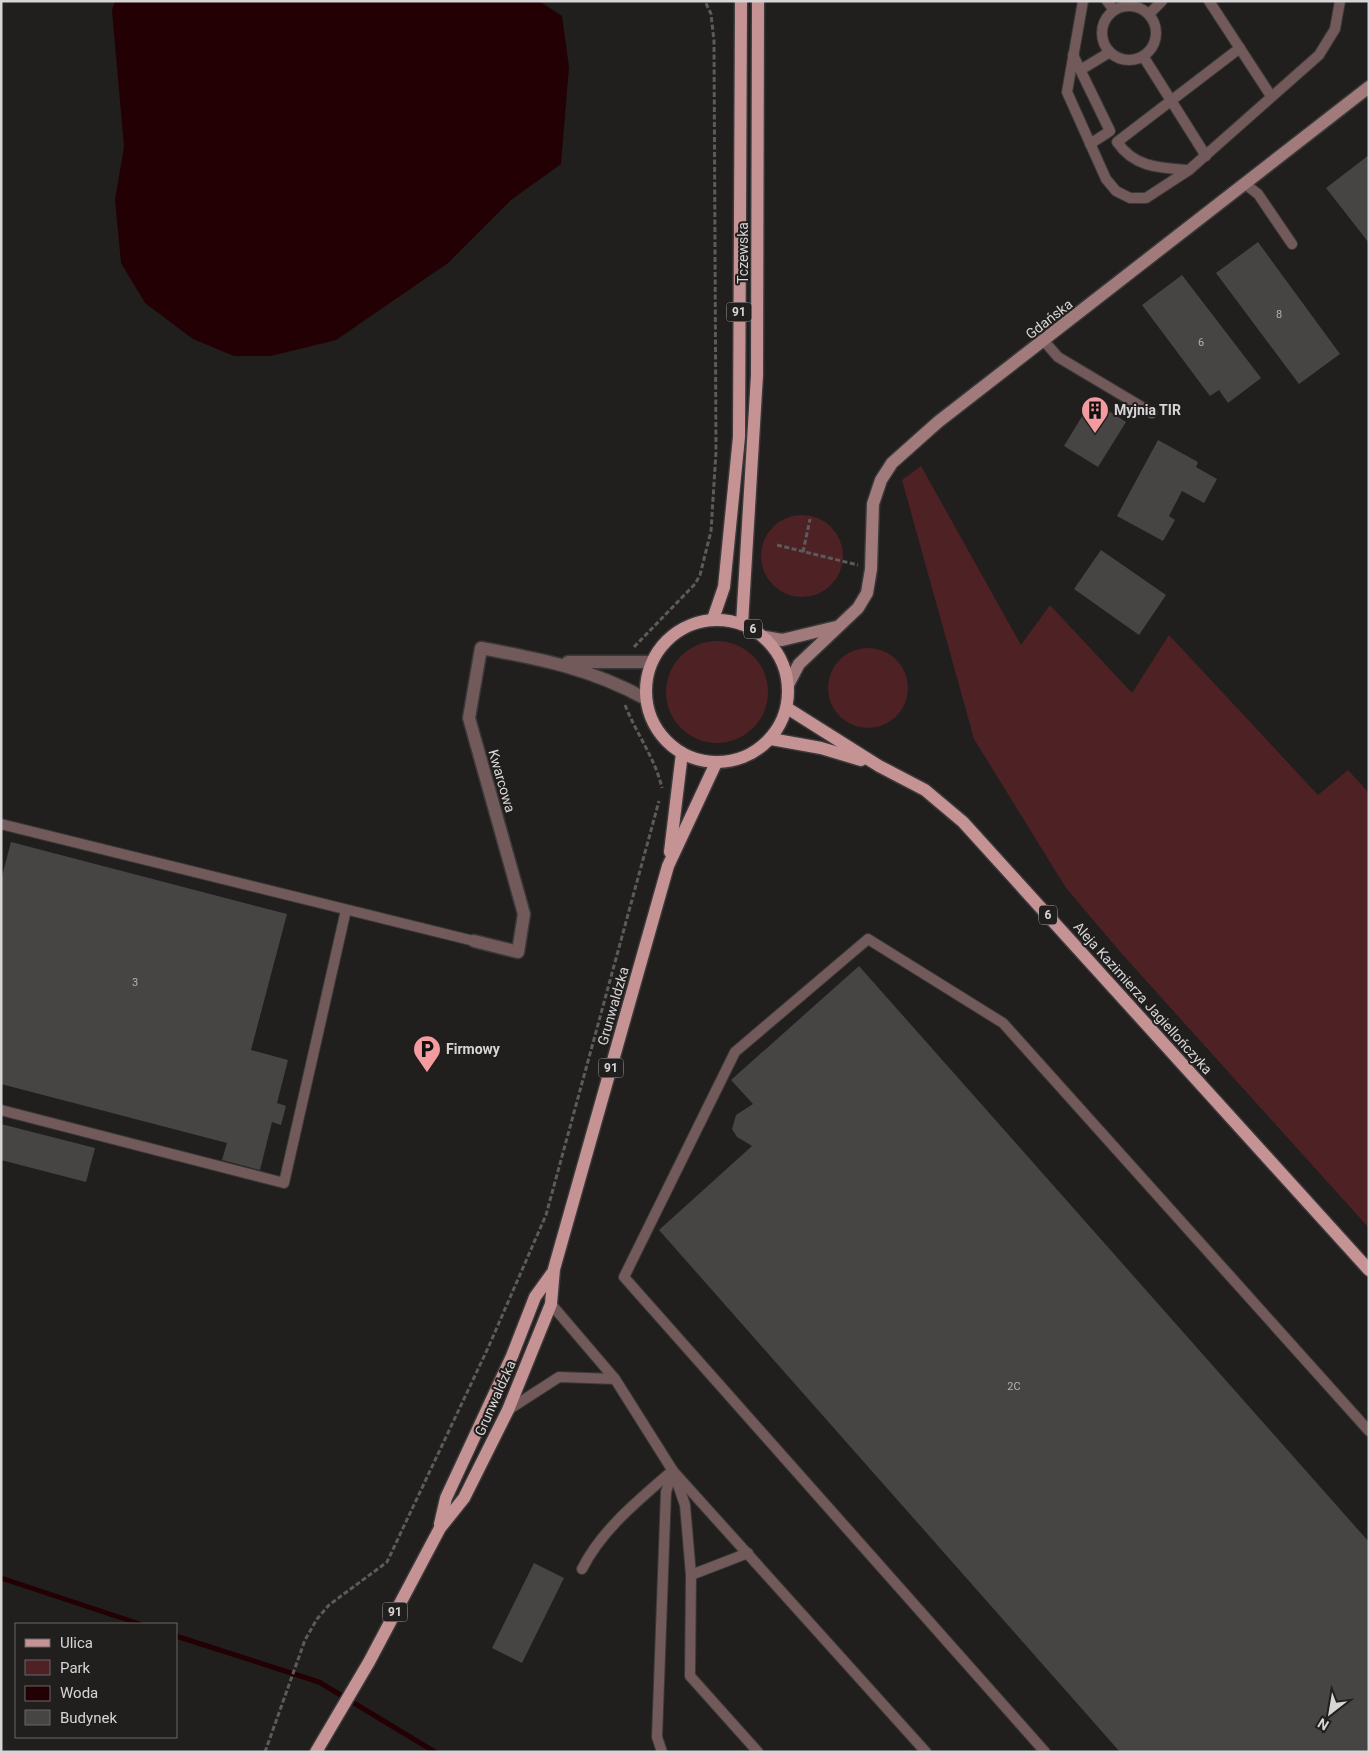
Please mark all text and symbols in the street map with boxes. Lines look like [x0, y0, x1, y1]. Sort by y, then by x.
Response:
street label: Tczewska [735, 222, 751, 284]
street label: Gdańska [1023, 296, 1075, 342]
road number: 91 [726, 302, 752, 322]
house number: 8 [1276, 308, 1282, 321]
house number: 6 [1198, 336, 1204, 349]
building icon: Myjnia TIR [1080, 395, 1110, 434]
place label: Myjnia TIR [1114, 402, 1181, 418]
road number: 6 [744, 620, 762, 638]
street label: Kwarcowa [485, 748, 519, 814]
road number: 6 [1039, 906, 1057, 924]
street label: Aleja Kazimierza Jagiellończyka [1070, 919, 1216, 1077]
street label: Grunwaldzka [594, 965, 632, 1047]
house number: 3 [132, 976, 138, 989]
parking icon: Firmowy [412, 1034, 442, 1073]
place label: Firmowy [446, 1041, 501, 1057]
road number: 91 [598, 1058, 624, 1078]
street label: Grunwaldzka [471, 1358, 519, 1438]
house number: 2C [1007, 1380, 1021, 1393]
road number: 91 [382, 1602, 408, 1621]
legend [15, 1623, 178, 1738]
text: Ulica [60, 1634, 93, 1652]
text: Park [60, 1659, 91, 1677]
text: Woda [60, 1684, 98, 1702]
north arrow [1305, 1688, 1355, 1738]
text: Budynek [60, 1709, 117, 1727]
text: N [1315, 1715, 1332, 1734]

